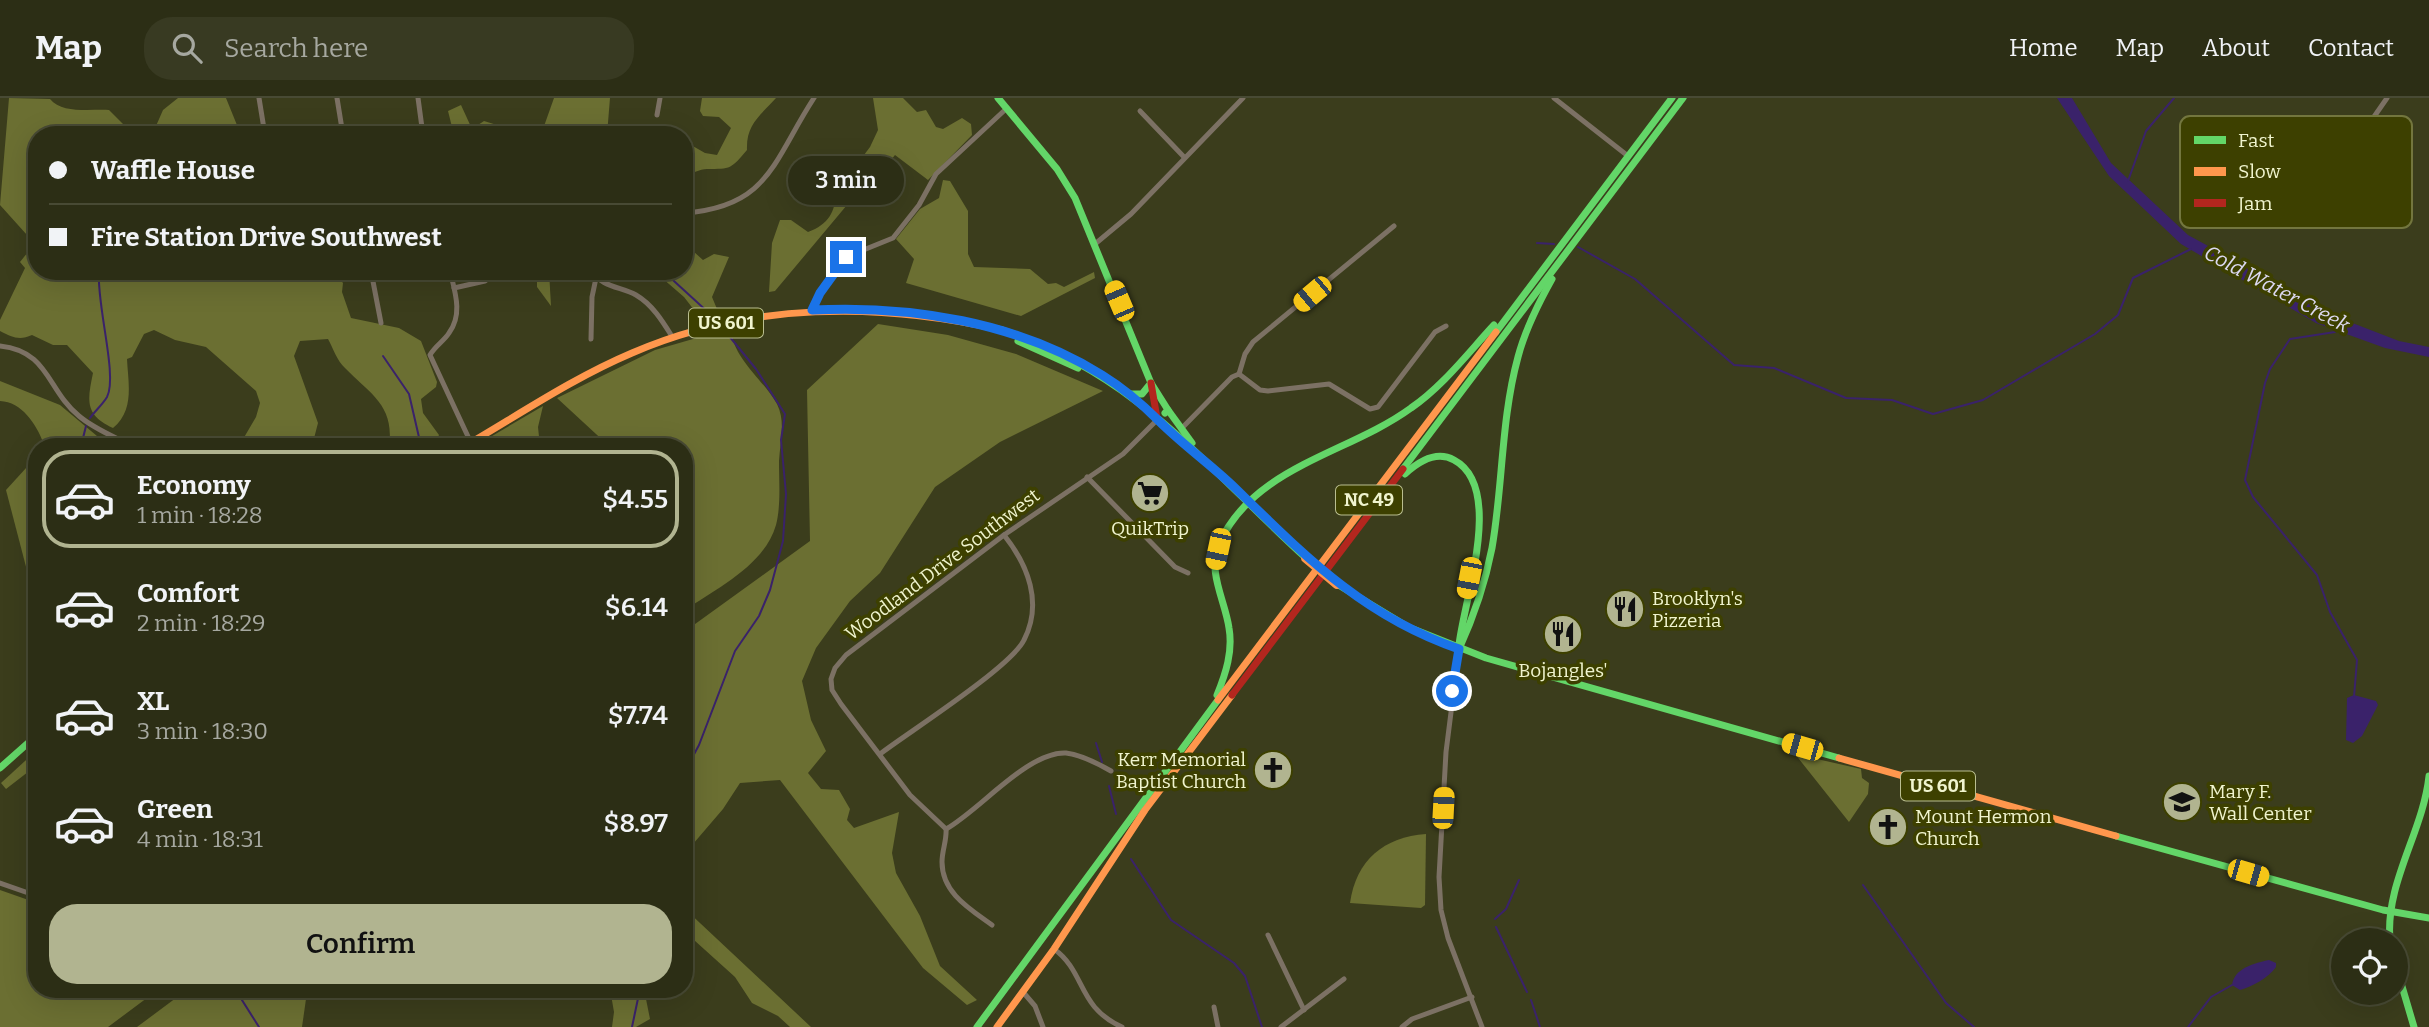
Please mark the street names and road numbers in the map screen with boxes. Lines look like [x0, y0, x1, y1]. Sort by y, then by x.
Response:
road number: US 601 [689, 308, 763, 338]
street label: Woodland Drive Southwest [841, 484, 1044, 645]
road number: NC 49 [1336, 486, 1402, 514]
road number: US 601 [1901, 772, 1975, 800]

